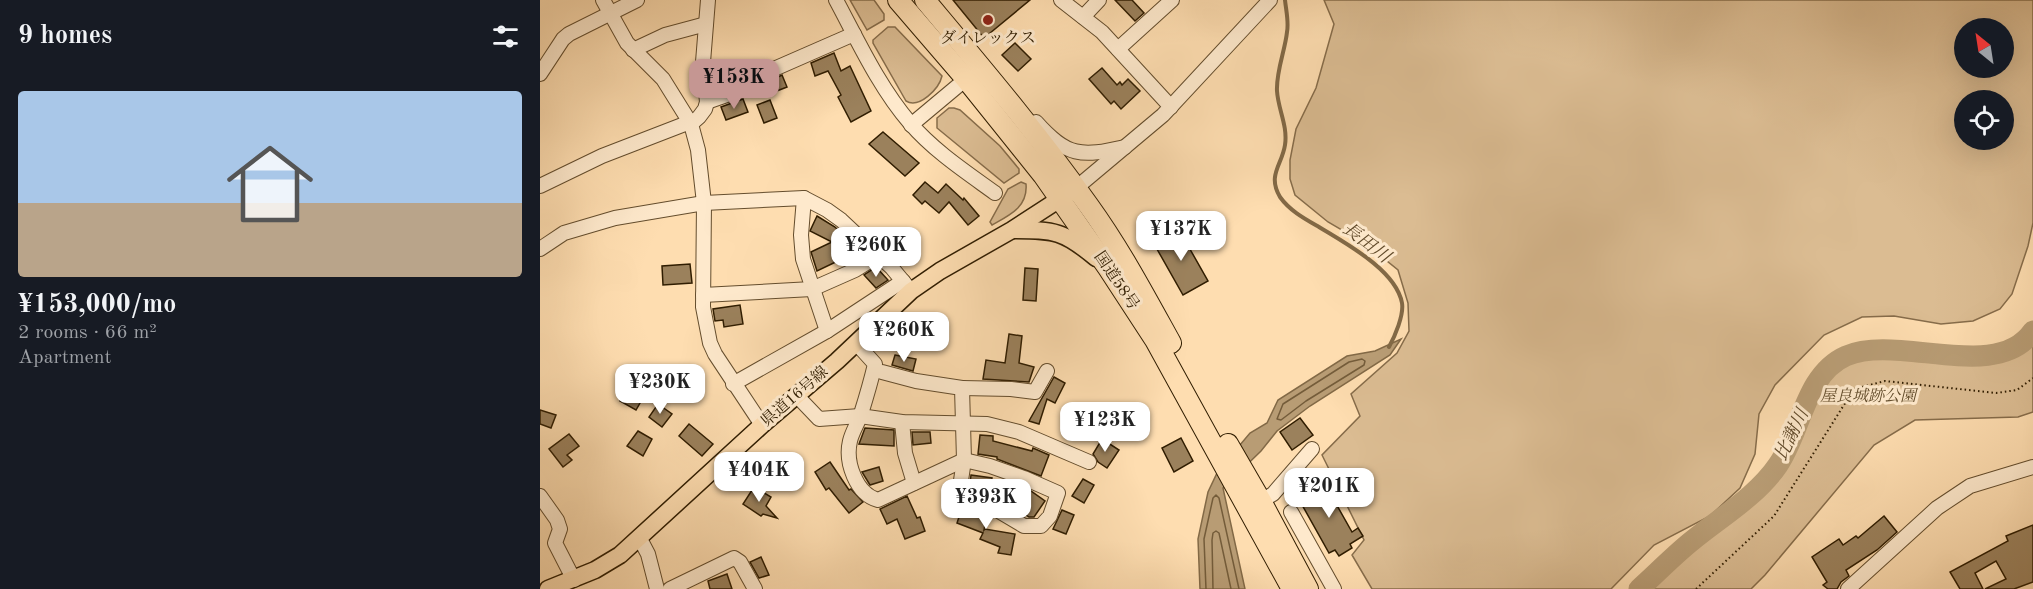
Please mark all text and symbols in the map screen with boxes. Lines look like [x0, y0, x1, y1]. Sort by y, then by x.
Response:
marker: ダイレックス [981, 13, 995, 27]
north arrow [1954, 18, 2014, 78]
map controls [1954, 18, 2014, 150]
icon: filters [489, 20, 522, 53]
text: 9 homes [18, 23, 112, 49]
place label: ダイレックス [940, 29, 1036, 47]
pin: ¥153K [692, 59, 776, 110]
text: ¥153K [703, 68, 765, 88]
button: locate [1954, 90, 2014, 150]
icon: home [216, 130, 324, 238]
pin: ¥137K [1139, 211, 1223, 262]
water label: 長田川 [1339, 219, 1395, 268]
text: ¥137K [1150, 220, 1212, 240]
pin: ¥260K [834, 227, 918, 278]
text: ¥260K [845, 236, 907, 256]
street label: 国道58号 [1091, 248, 1143, 313]
text: ¥153,000/mo [18, 292, 176, 318]
pin: ¥260K [862, 312, 946, 363]
text: ¥260K [873, 321, 935, 341]
text: 2 rooms · 66 m² [18, 323, 157, 343]
text: Apartment [18, 348, 112, 368]
street label: 県道16号線 [757, 362, 831, 430]
pin: ¥230K [618, 364, 702, 415]
text: ¥230K [629, 373, 691, 393]
park label: 屋良城跡公園 [1820, 387, 1919, 405]
pin: ¥123K [1063, 402, 1147, 453]
water label: 比謝川 [1770, 404, 1813, 463]
text: ¥123K [1074, 411, 1136, 431]
pin: ¥404K [717, 452, 801, 503]
text: ¥404K [728, 461, 790, 481]
pin: ¥201K [1287, 468, 1371, 519]
text: ¥201K [1298, 477, 1360, 497]
pin: ¥393K [944, 479, 1028, 530]
text: ¥393K [955, 488, 1017, 508]

